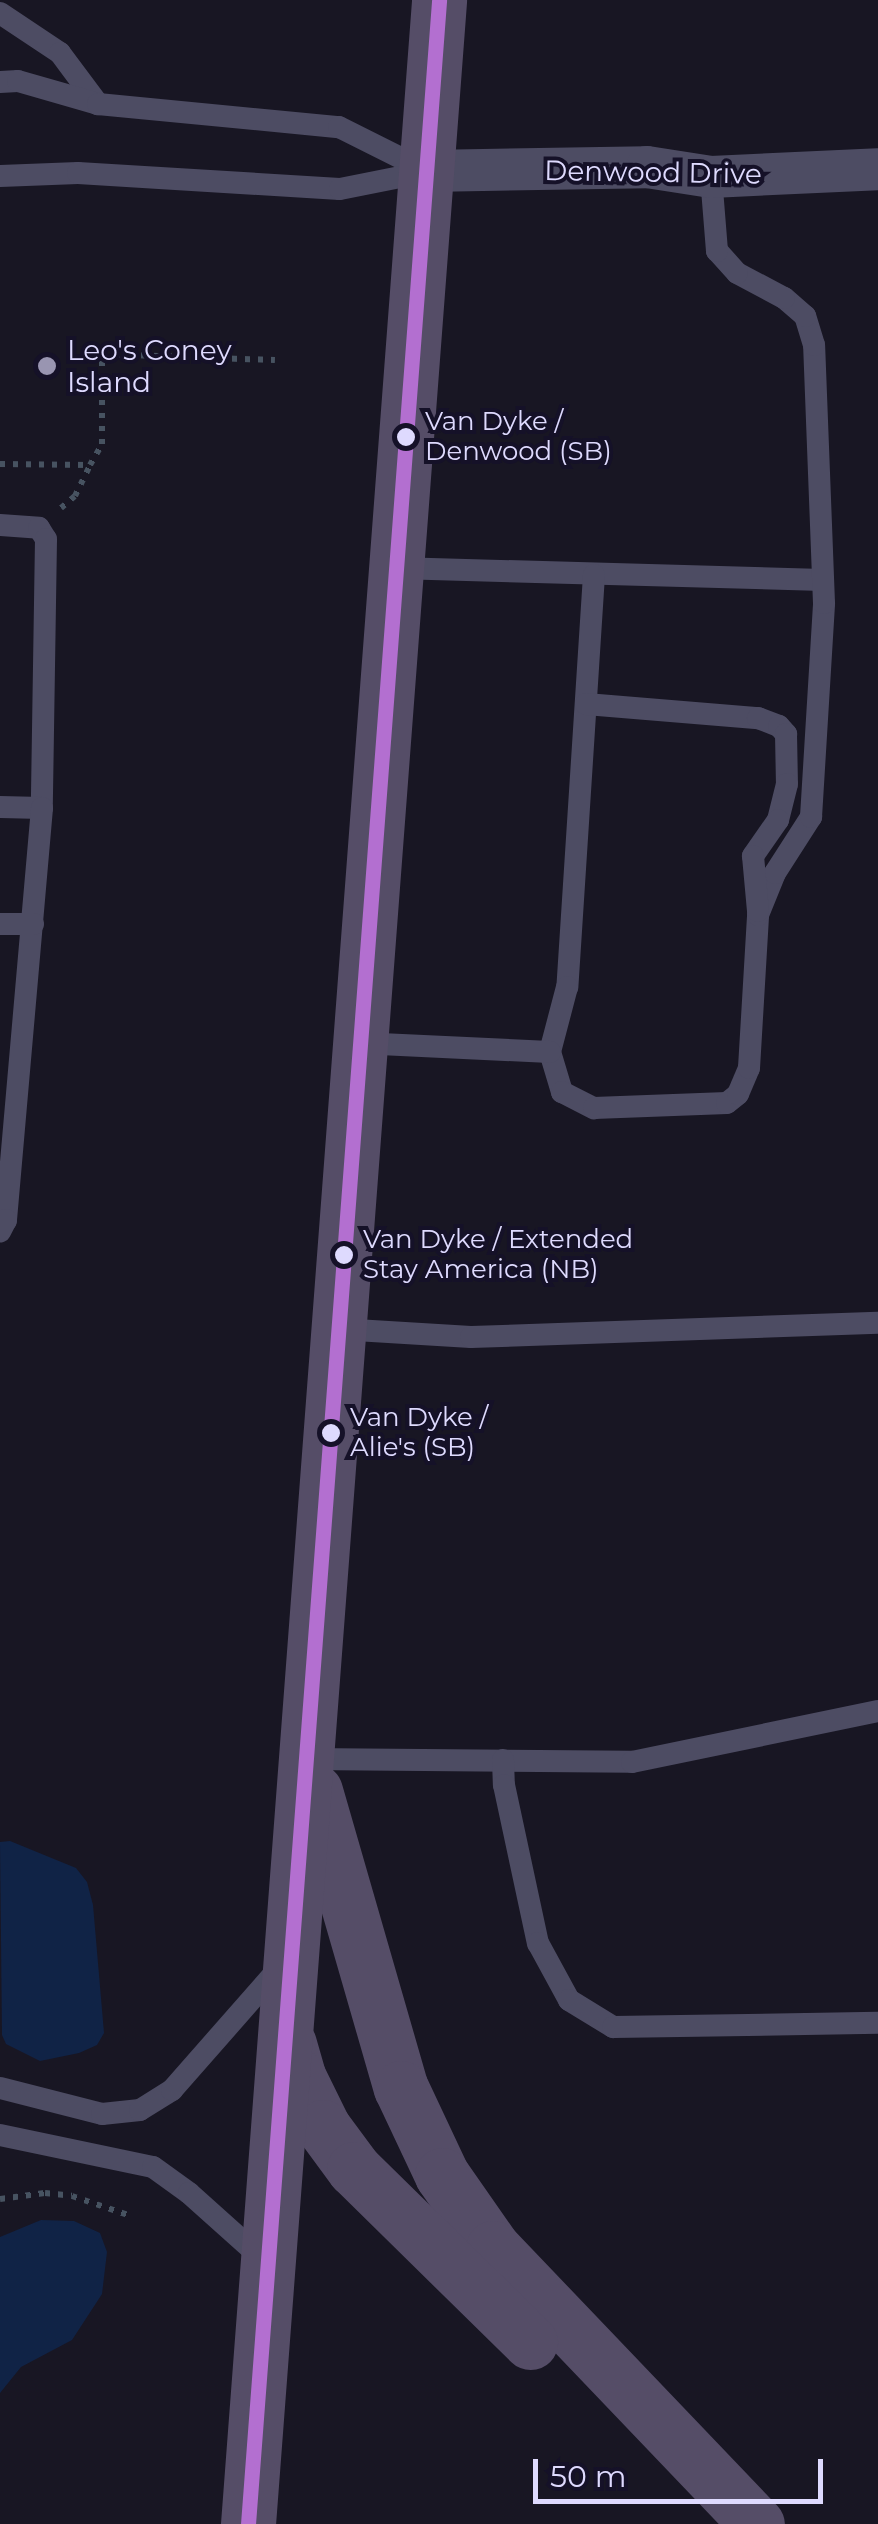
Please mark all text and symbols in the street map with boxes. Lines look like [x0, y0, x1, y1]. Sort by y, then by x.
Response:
street label: Denwood Drive [544, 153, 762, 191]
place label: Leo's Coney Island [67, 333, 232, 399]
marker: Leo's Coney Island [36, 355, 58, 377]
place label: Van Dyke / Denwood (SB) [425, 406, 612, 468]
marker: Van Dyke / Denwood (SB) [396, 427, 416, 447]
place label: Van Dyke / Extended Stay America (NB) [363, 1224, 633, 1286]
marker: Van Dyke / Extended Stay America (NB) [334, 1245, 354, 1265]
place label: Van Dyke / Alie's (SB) [350, 1402, 488, 1464]
marker: Van Dyke / Alie's (SB) [321, 1423, 341, 1443]
scale bar [538, 2439, 828, 2501]
text: 50 m [550, 2458, 627, 2495]

